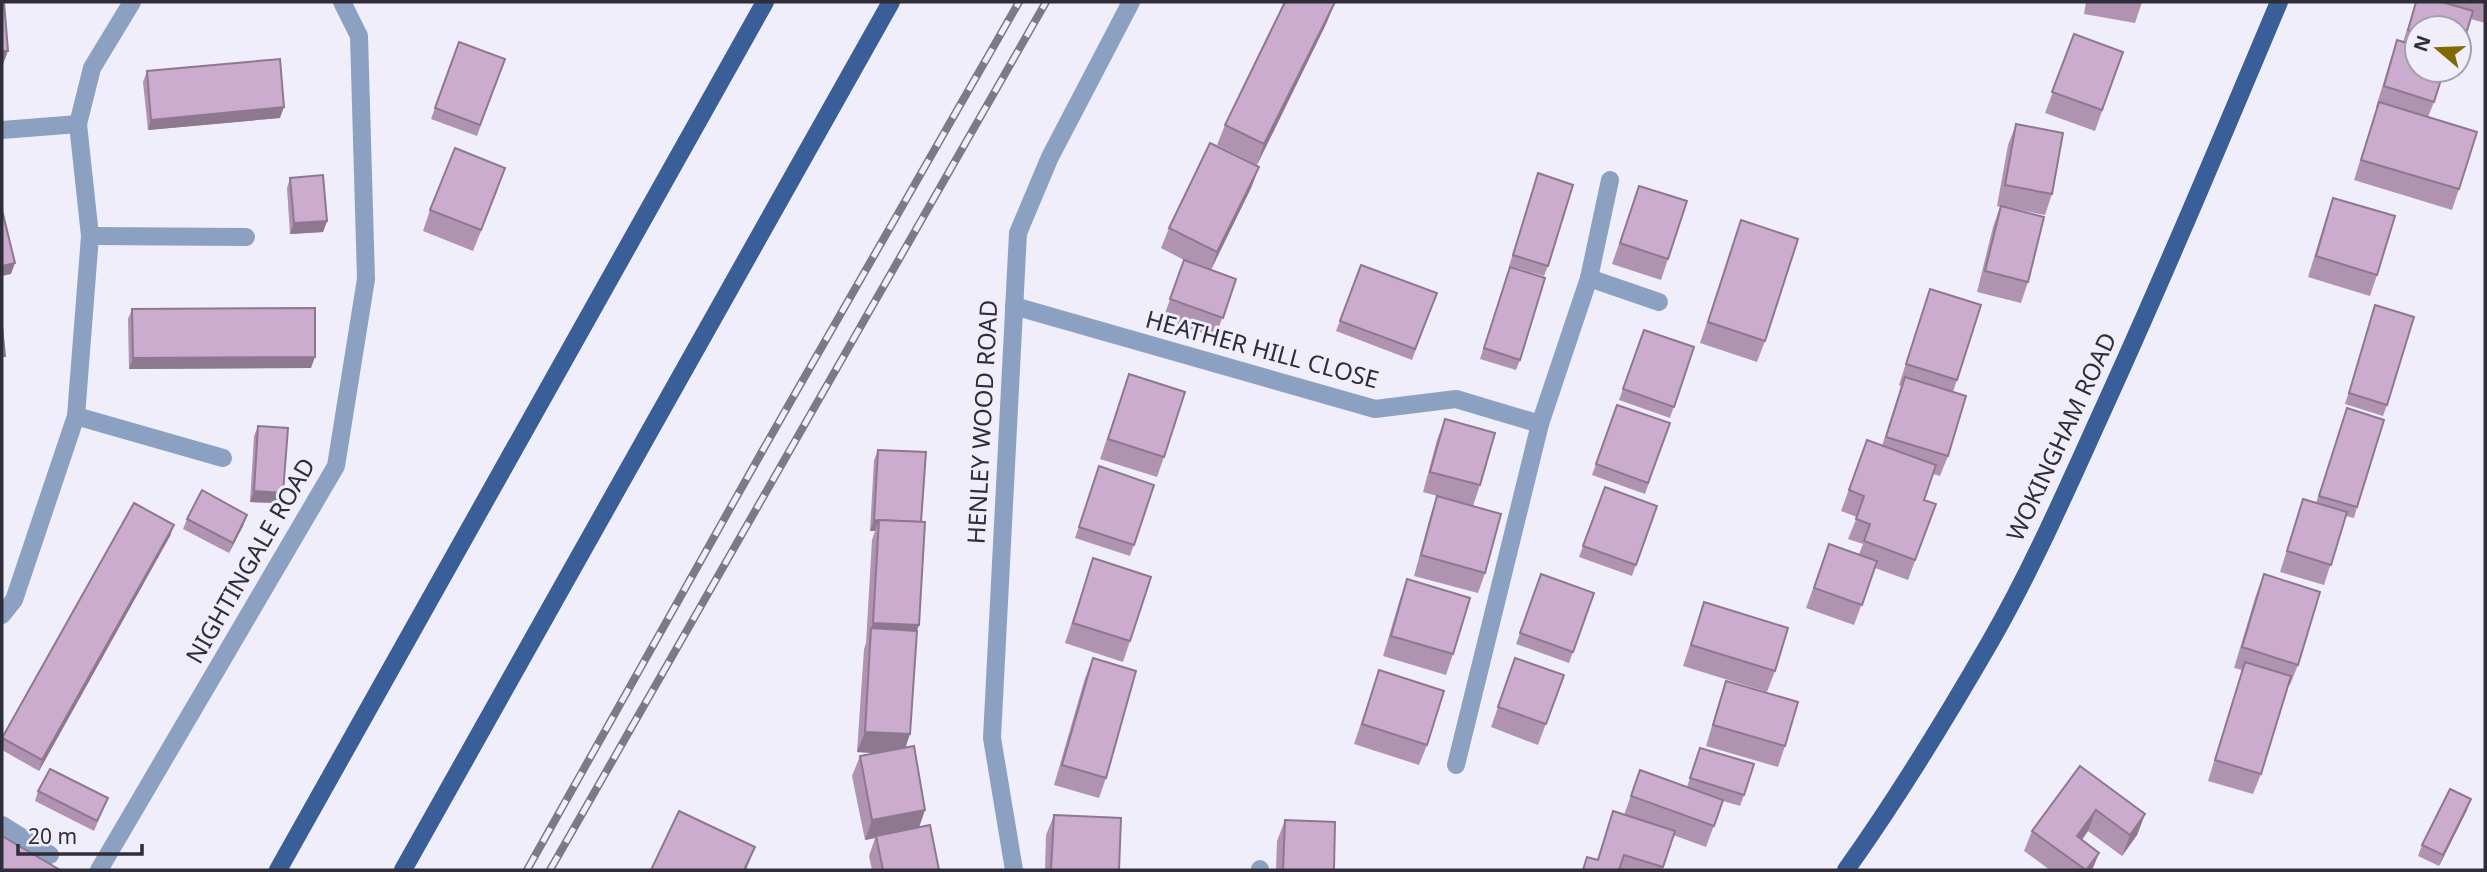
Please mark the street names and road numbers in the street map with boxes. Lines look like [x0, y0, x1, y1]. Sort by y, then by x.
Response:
street label: HENLEY WOOD ROAD [959, 299, 1004, 545]
street label: HEATHER HILL CLOSE [1142, 302, 1383, 396]
street label: WOKINGHAM ROAD [1998, 327, 2124, 546]
street label: NIGHTINGALE ROAD [177, 451, 322, 669]

